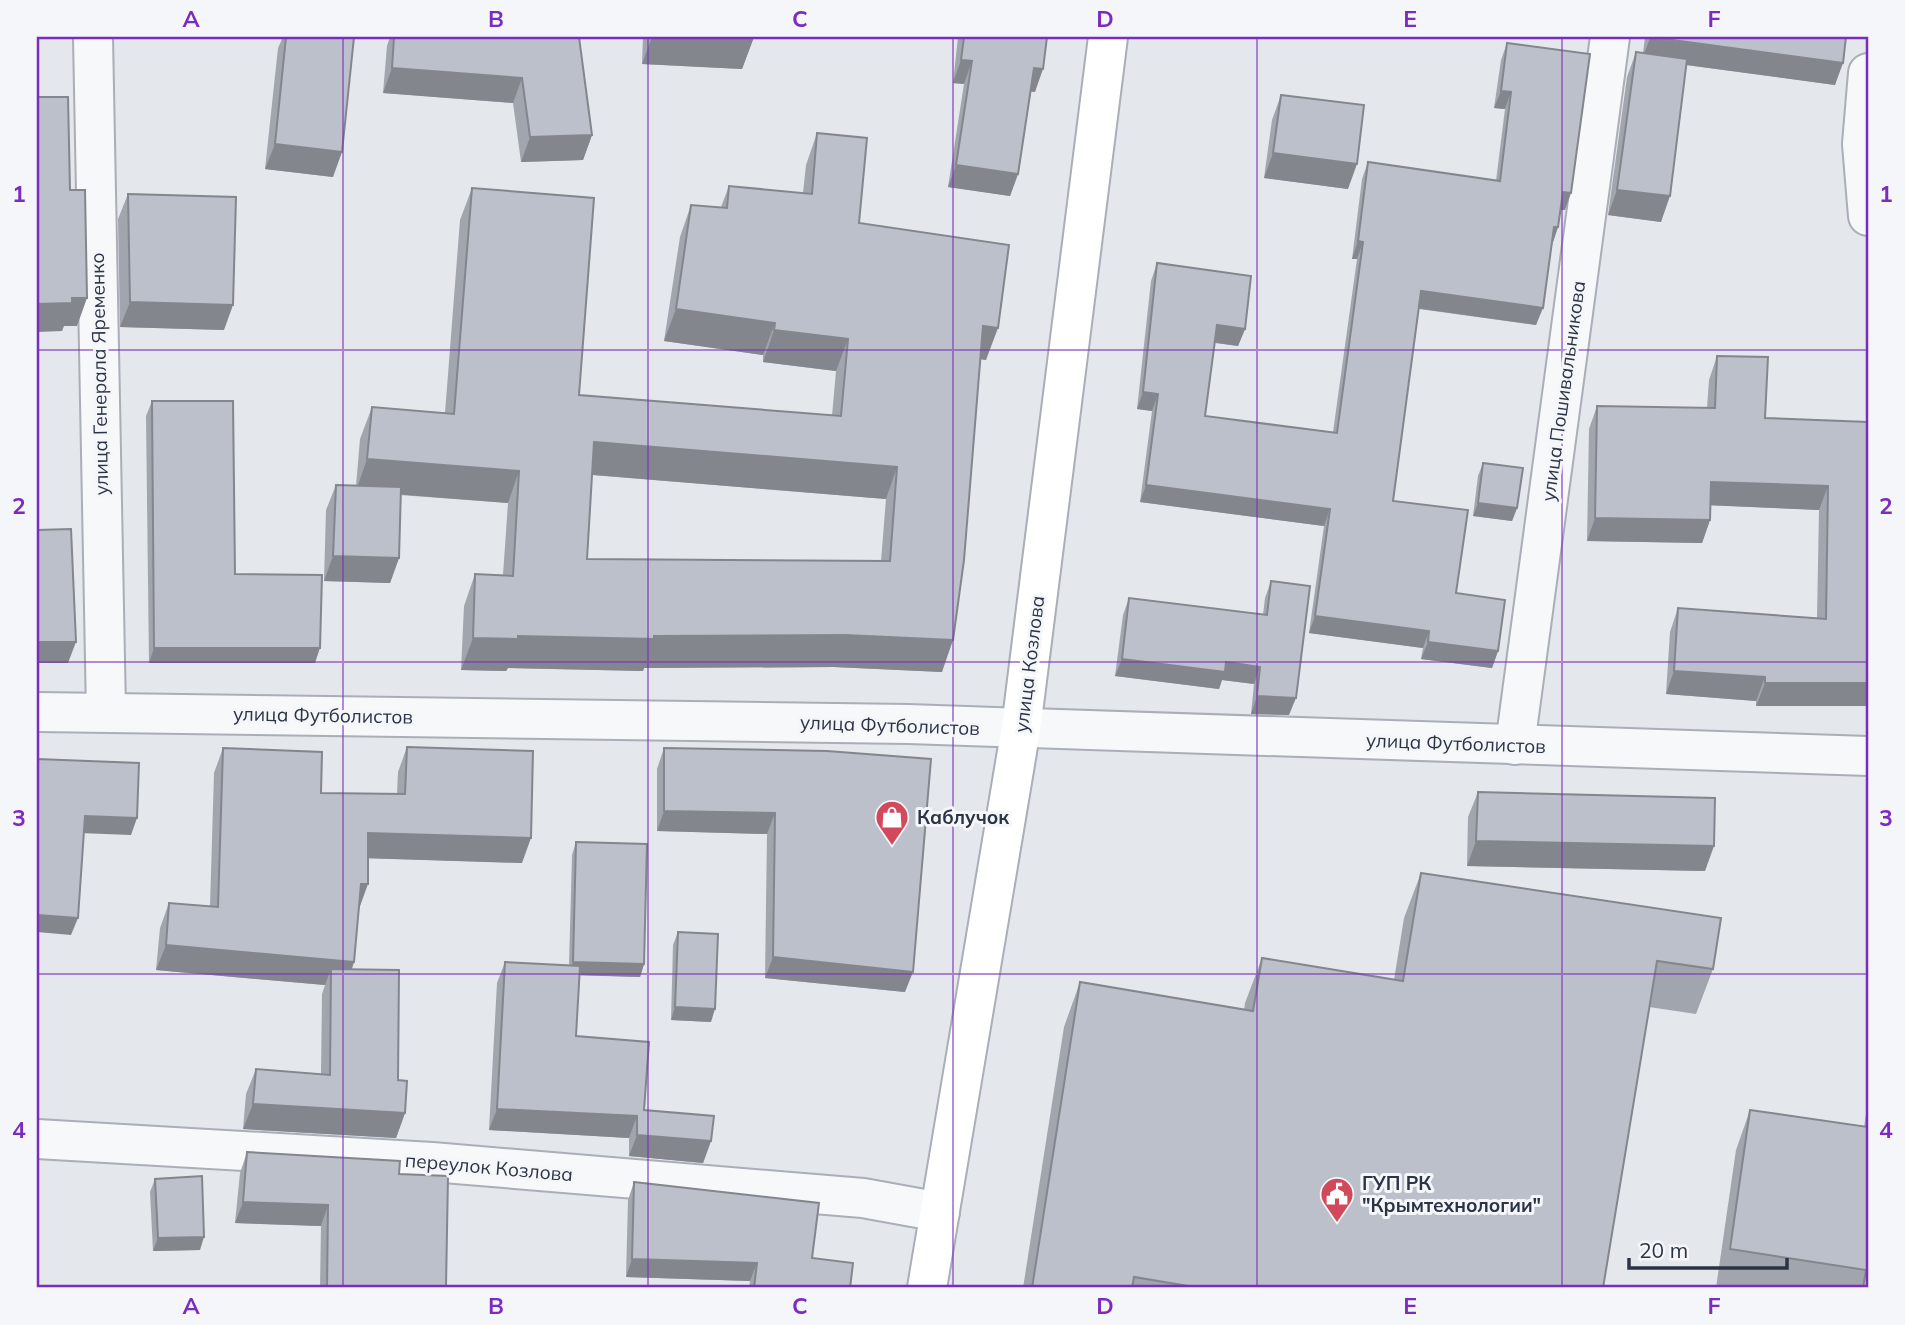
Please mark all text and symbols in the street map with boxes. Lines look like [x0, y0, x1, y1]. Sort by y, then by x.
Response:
text: A [182, 4, 200, 33]
text: B [488, 4, 504, 33]
text: C [792, 4, 808, 33]
text: D [1096, 4, 1114, 33]
text: E [1403, 4, 1417, 33]
text: F [1707, 4, 1721, 33]
text: 1 [12, 179, 26, 208]
text: 1 [1879, 179, 1893, 208]
street label: улица Генерала Яременко [85, 252, 113, 496]
street label: улица Пошивальникова [1536, 279, 1590, 503]
text: 2 [12, 491, 26, 520]
text: 2 [1879, 491, 1893, 520]
street label: улица Козлова [1009, 594, 1049, 734]
street label: улица Футболистов [233, 701, 413, 729]
street label: улица Футболистов [800, 710, 980, 740]
street label: улица Футболистов [1366, 728, 1546, 758]
shop icon: Каблучок [873, 798, 911, 847]
text: 3 [12, 803, 26, 832]
text: 3 [1879, 803, 1893, 832]
place label: Каблучок [917, 805, 1009, 829]
text: 4 [12, 1115, 26, 1144]
text: 4 [1879, 1115, 1893, 1144]
street label: переулок Козлова [404, 1148, 574, 1186]
place label: ГУП РК "Крымтехнологии" [1362, 1171, 1541, 1217]
public building icon: ГУП РК "Крымтехнологии" [1318, 1175, 1356, 1224]
scale bar [1629, 1227, 1786, 1271]
text: 20 m [1639, 1237, 1688, 1263]
text: A [182, 1291, 200, 1320]
text: B [488, 1291, 504, 1320]
text: C [792, 1291, 808, 1320]
text: D [1096, 1291, 1114, 1320]
text: E [1403, 1291, 1417, 1320]
text: F [1707, 1291, 1721, 1320]

